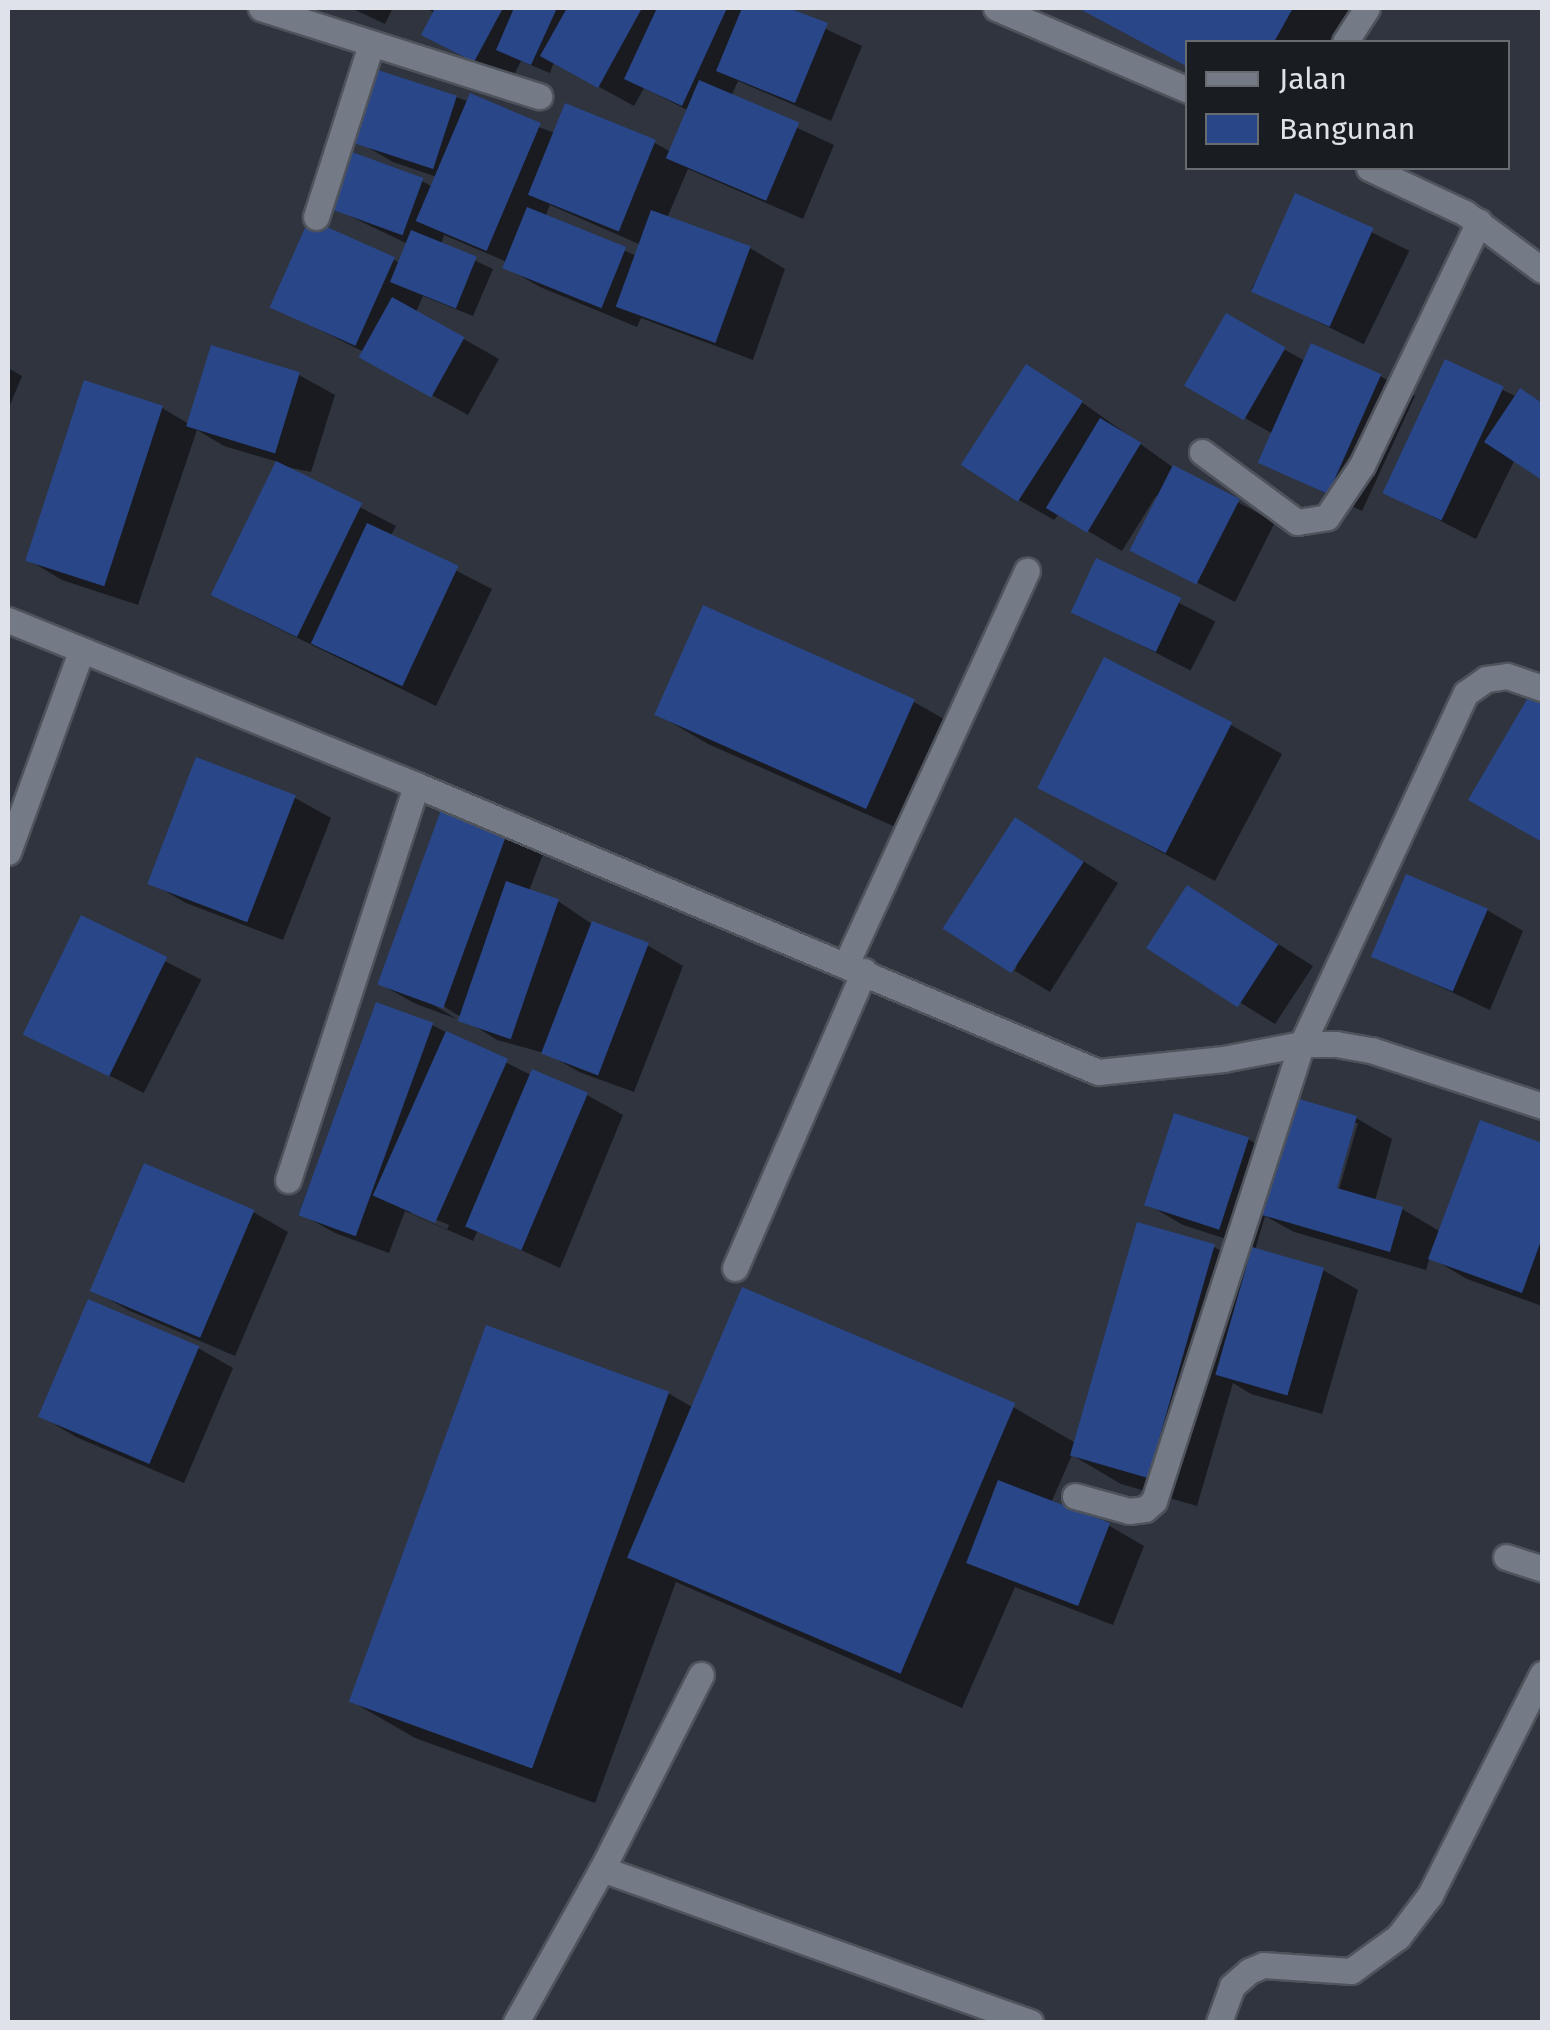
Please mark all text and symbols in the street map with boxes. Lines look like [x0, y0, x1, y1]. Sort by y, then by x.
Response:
legend [1185, 40, 1510, 170]
text: Jalan [1279, 61, 1347, 97]
text: Bangunan [1279, 111, 1415, 147]

